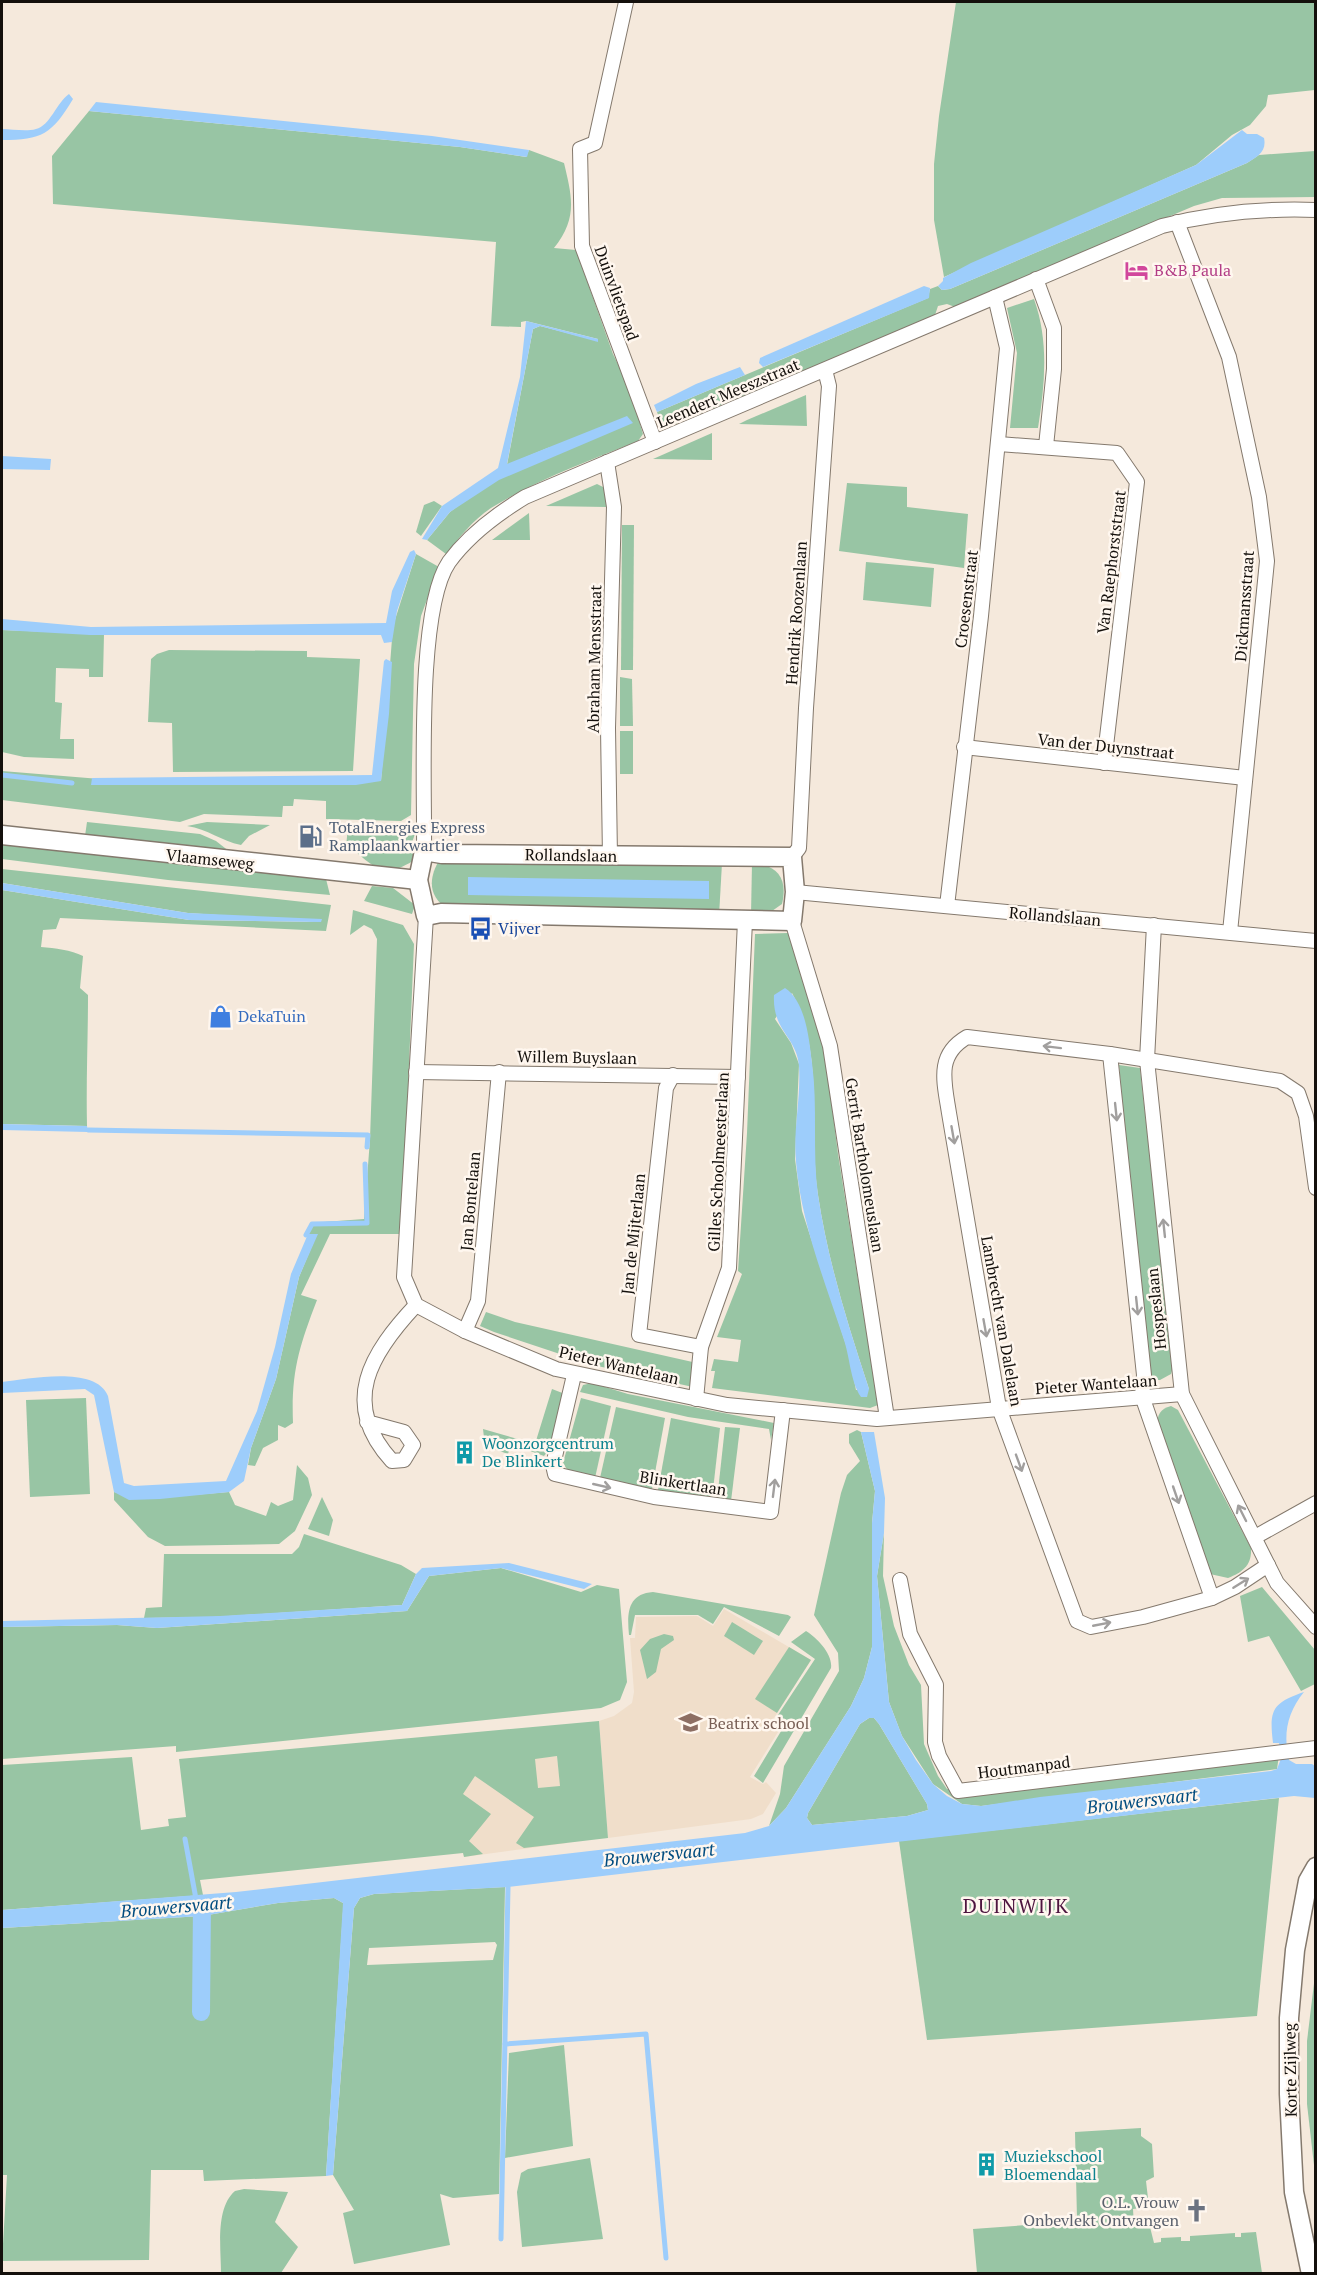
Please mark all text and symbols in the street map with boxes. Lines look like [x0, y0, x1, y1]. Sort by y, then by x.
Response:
street label: Duinvlietspad [590, 242, 644, 344]
hotel icon: B&B Paula [1123, 257, 1149, 283]
place label: B&B Paula [1154, 259, 1231, 281]
street label: Leendert Meeszstraat [653, 353, 803, 433]
street label: Van Raephorststraat [1091, 489, 1131, 635]
street label: Hendrik Roozenlaan [780, 540, 812, 686]
street label: Croesenstraat [949, 549, 983, 649]
street label: Dickmansstraat [1229, 550, 1259, 662]
street label: Abraham Mensstraat [582, 585, 606, 733]
street label: Van der Duynstraat [1037, 728, 1175, 764]
place label: TotalEnergies Express Ramplaankwartier [329, 816, 485, 856]
fuel station icon: TotalEnergies Express Ramplaankwartier [298, 823, 324, 849]
street label: Vlaamseweg [165, 843, 256, 875]
street label: Rollandslaan [525, 843, 618, 867]
street label: Rollandslaan [1008, 901, 1102, 931]
bus stop icon: Vijver [467, 915, 493, 941]
place label: Vijver [498, 917, 541, 939]
shop icon: DekaTuin [207, 1003, 233, 1029]
place label: DekaTuin [238, 1005, 306, 1027]
one-way arrow [1043, 1041, 1063, 1052]
street label: Willem Buyslaan [517, 1045, 637, 1069]
street label: Gilles Schoolmeesterlaan [702, 1071, 734, 1252]
street label: Gerrit Bartholomeuslaan [840, 1076, 890, 1254]
one-way arrow [1111, 1102, 1122, 1122]
one-way arrow [947, 1125, 958, 1145]
street label: Jan Bontelaan [455, 1150, 485, 1252]
street label: Jan de Mijterlaan [616, 1172, 650, 1296]
one-way arrow [1158, 1219, 1169, 1239]
street label: Lambrecht van Dalelaan [976, 1234, 1028, 1408]
street label: Hospeslaan [1141, 1267, 1171, 1351]
one-way arrow [1132, 1296, 1143, 1316]
one-way arrow [980, 1317, 991, 1337]
street label: Pieter Wantelaan [557, 1341, 682, 1390]
street label: Pieter Wantelaan [1034, 1369, 1158, 1399]
place label: Woonzorgcentrum De Blinkert [482, 1432, 614, 1472]
building icon: Woonzorgcentrum De Blinkert [451, 1439, 477, 1465]
one-way arrow [1014, 1453, 1025, 1472]
street label: Blinkertlaan [638, 1465, 728, 1501]
one-way arrow [769, 1479, 780, 1499]
one-way arrow [592, 1481, 611, 1492]
one-way arrow [1172, 1485, 1183, 1504]
one-way arrow [1236, 1504, 1248, 1522]
one-way arrow [1232, 1577, 1249, 1589]
one-way arrow [1092, 1619, 1111, 1630]
school or university icon: Beatrix school [677, 1710, 703, 1736]
place label: Beatrix school [708, 1712, 810, 1734]
street label: Houtmanpad [976, 1750, 1072, 1784]
water label: Brouwersvaart [1084, 1781, 1200, 1819]
water label: Brouwersvaart [601, 1836, 717, 1872]
water label: Brouwersvaart [118, 1889, 234, 1923]
district label: DUINWIJK [963, 1892, 1069, 1919]
street label: Korte Zijlweg [1278, 2022, 1302, 2117]
place label: Muziekschool Bloemendaal [1004, 2145, 1102, 2185]
building icon: Muziekschool Bloemendaal [973, 2152, 999, 2178]
place label: O.L. Vrouw Onbevlekt Ontvangen [1023, 2191, 1179, 2231]
church icon: O.L. Vrouw Onbevlekt Ontvangen [1184, 2198, 1210, 2224]

